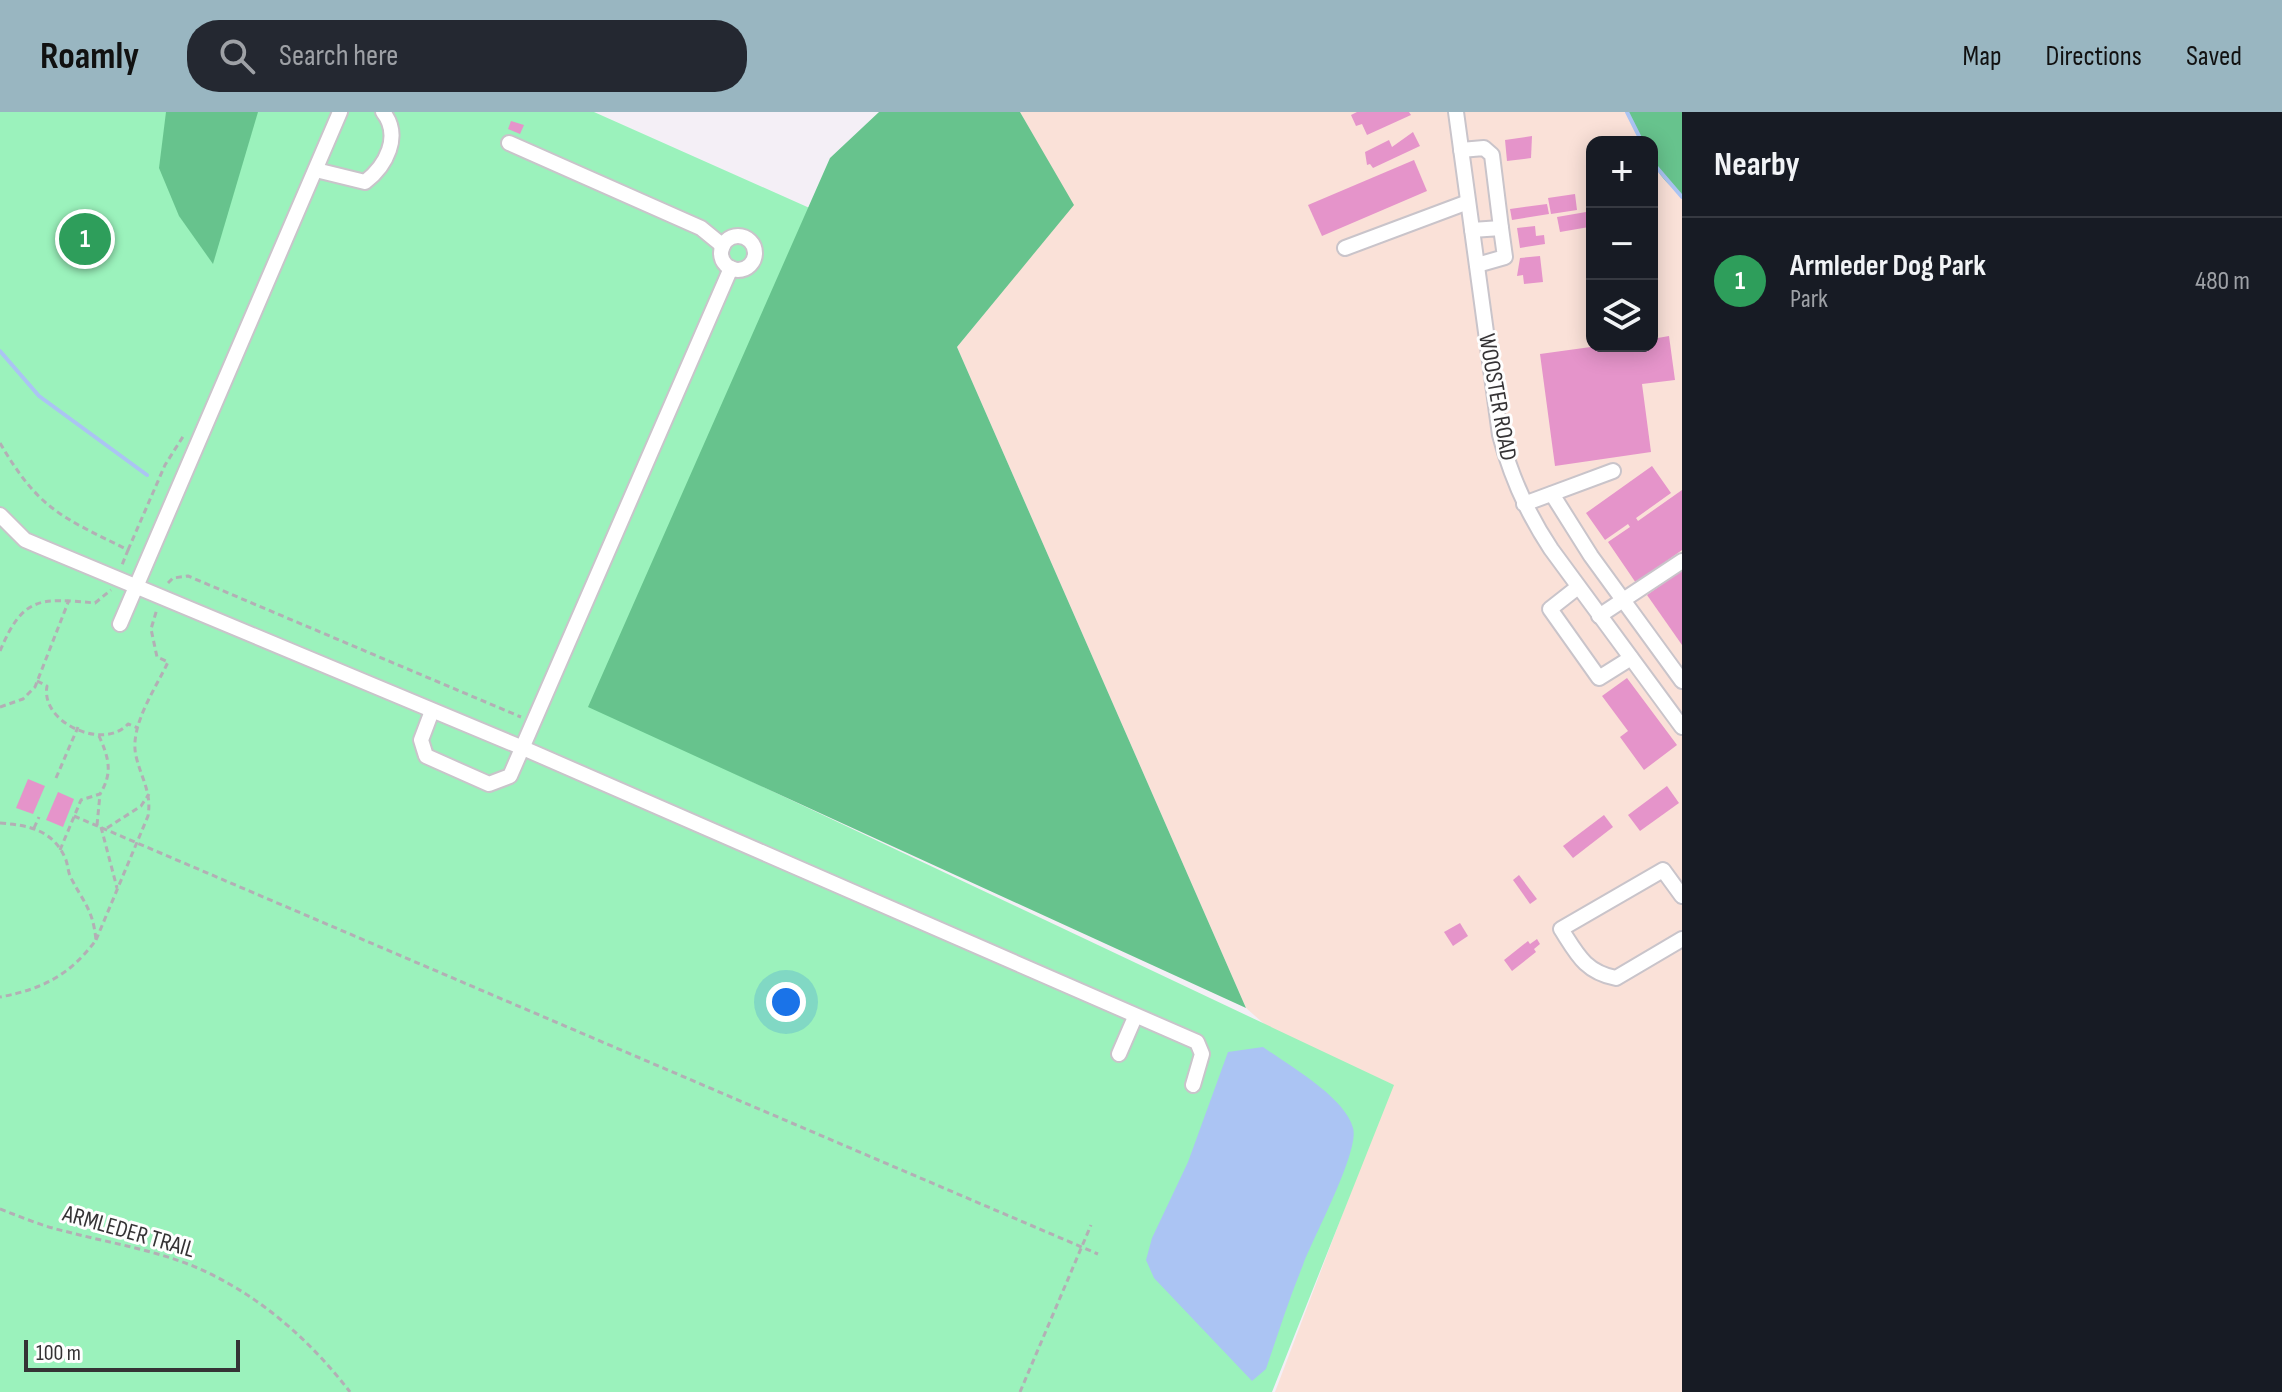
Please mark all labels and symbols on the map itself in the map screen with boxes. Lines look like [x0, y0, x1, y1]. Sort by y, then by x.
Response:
pin: 1 [59, 209, 111, 269]
street label: WOOSTER ROAD [1472, 331, 1523, 463]
your location [766, 982, 806, 1022]
street label: ARMLEDER TRAIL [59, 1199, 198, 1264]
scale bar [24, 1336, 240, 1372]

